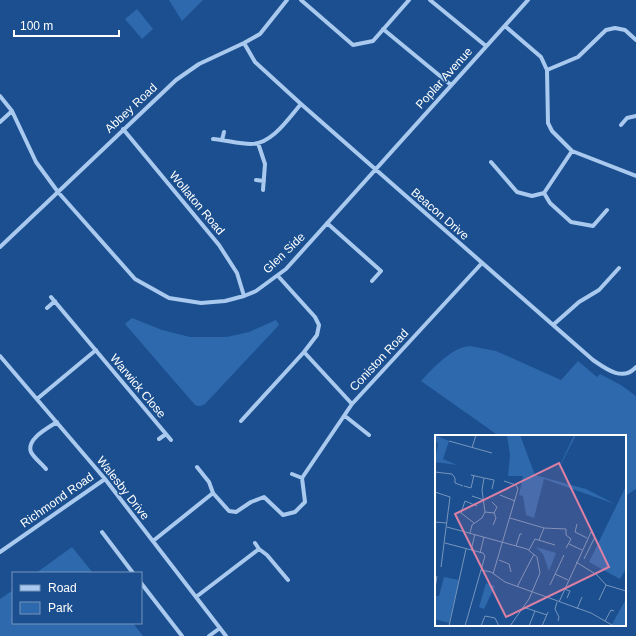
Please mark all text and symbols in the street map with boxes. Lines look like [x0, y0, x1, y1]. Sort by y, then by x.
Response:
scale bar [14, 12, 119, 38]
text: 100 m [20, 19, 53, 33]
street label: Poplar Avenue [413, 44, 475, 112]
street label: Abbey Road [102, 80, 160, 136]
street label: Wollaton Road [166, 168, 228, 238]
street label: Beacon Drive [408, 185, 472, 243]
street label: Glen Side [260, 229, 308, 276]
street label: Coniston Road [347, 326, 411, 394]
street label: Warwick Close [107, 351, 169, 421]
inset map [435, 435, 626, 626]
street label: Walesby Drive [94, 453, 152, 523]
street label: Richmond Road [18, 470, 96, 530]
legend [12, 572, 142, 624]
text: Road [48, 581, 77, 595]
text: Park [48, 601, 74, 615]

